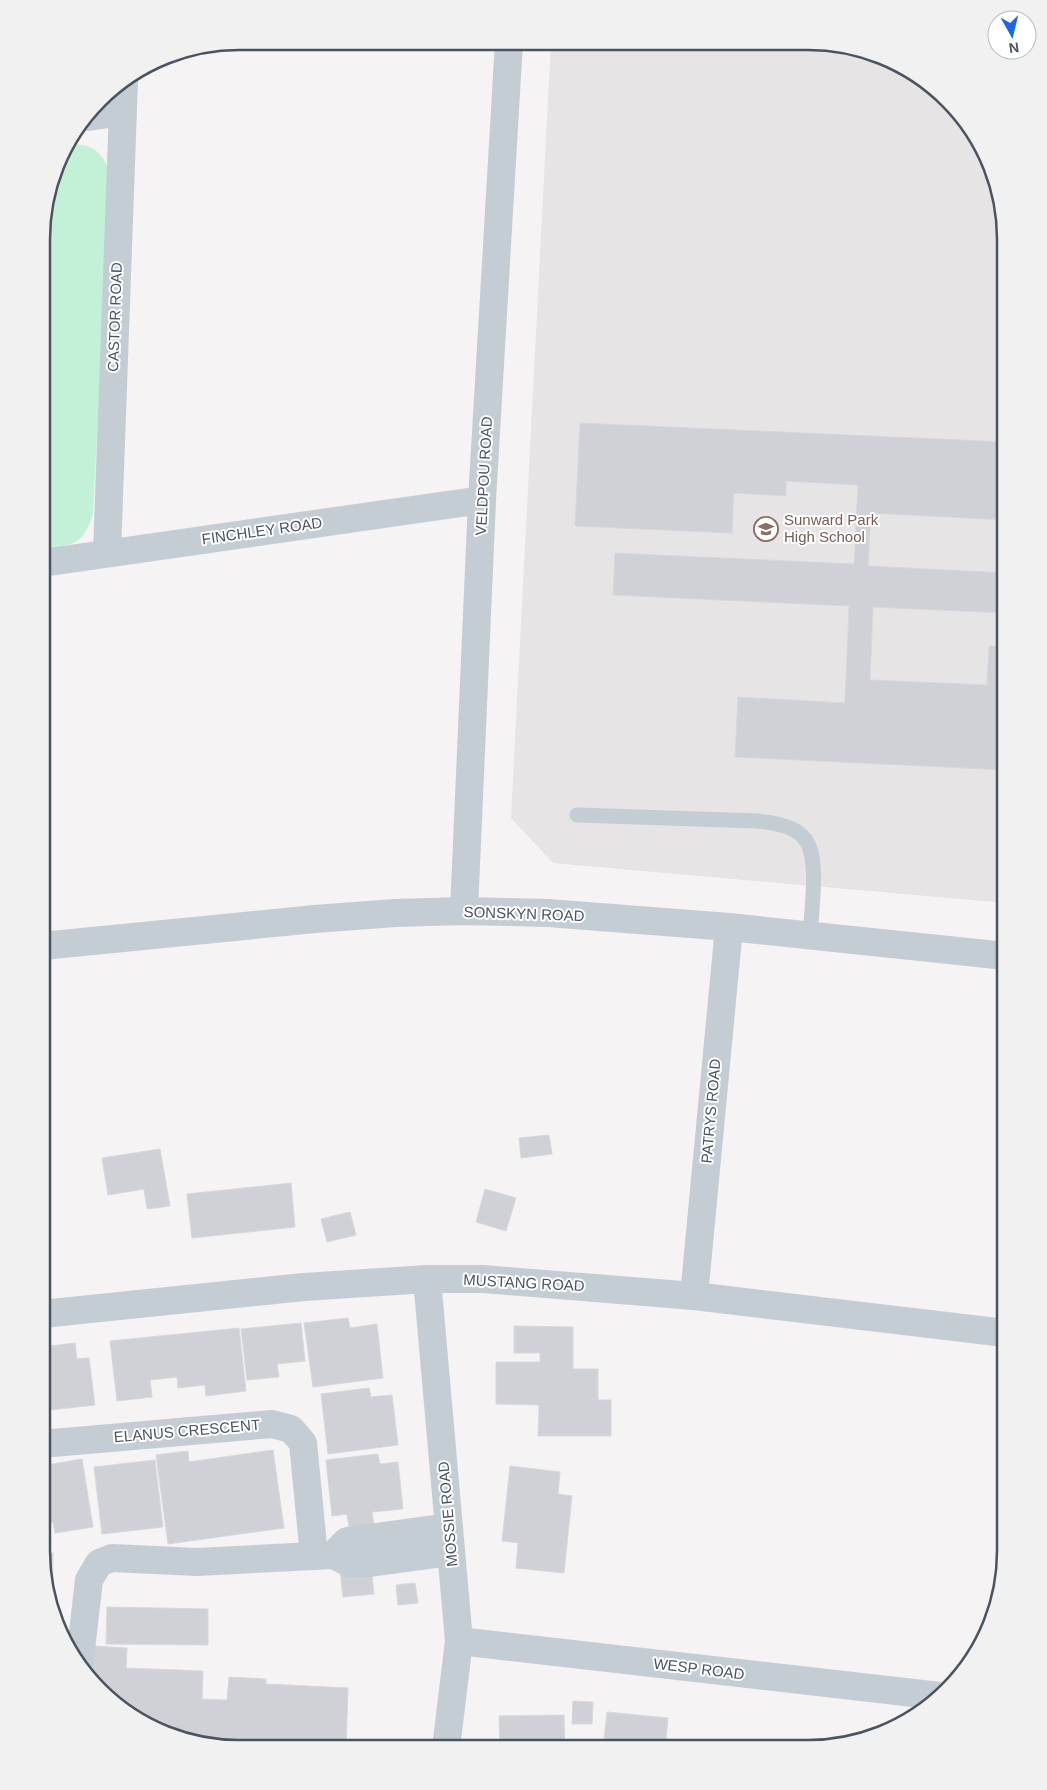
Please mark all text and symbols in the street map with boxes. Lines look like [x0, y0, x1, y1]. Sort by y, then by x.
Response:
north arrow [987, 10, 1037, 60]
text: N [1008, 39, 1020, 57]
street label: CASTOR ROAD [104, 262, 125, 372]
street label: VELDPOU ROAD [472, 416, 495, 536]
place label: Sunward Park High School [784, 511, 879, 545]
street label: FINCHLEY ROAD [201, 514, 323, 547]
school or university icon: Sunward Park High School [753, 516, 779, 542]
street label: SONSKYN ROAD [463, 903, 585, 924]
street label: PATRYS ROAD [697, 1058, 724, 1164]
street label: MUSTANG ROAD [463, 1271, 585, 1294]
street label: ELANUS CRESCENT [113, 1416, 261, 1445]
street label: MOSSIE ROAD [434, 1460, 461, 1568]
street label: WESP ROAD [653, 1654, 746, 1683]

